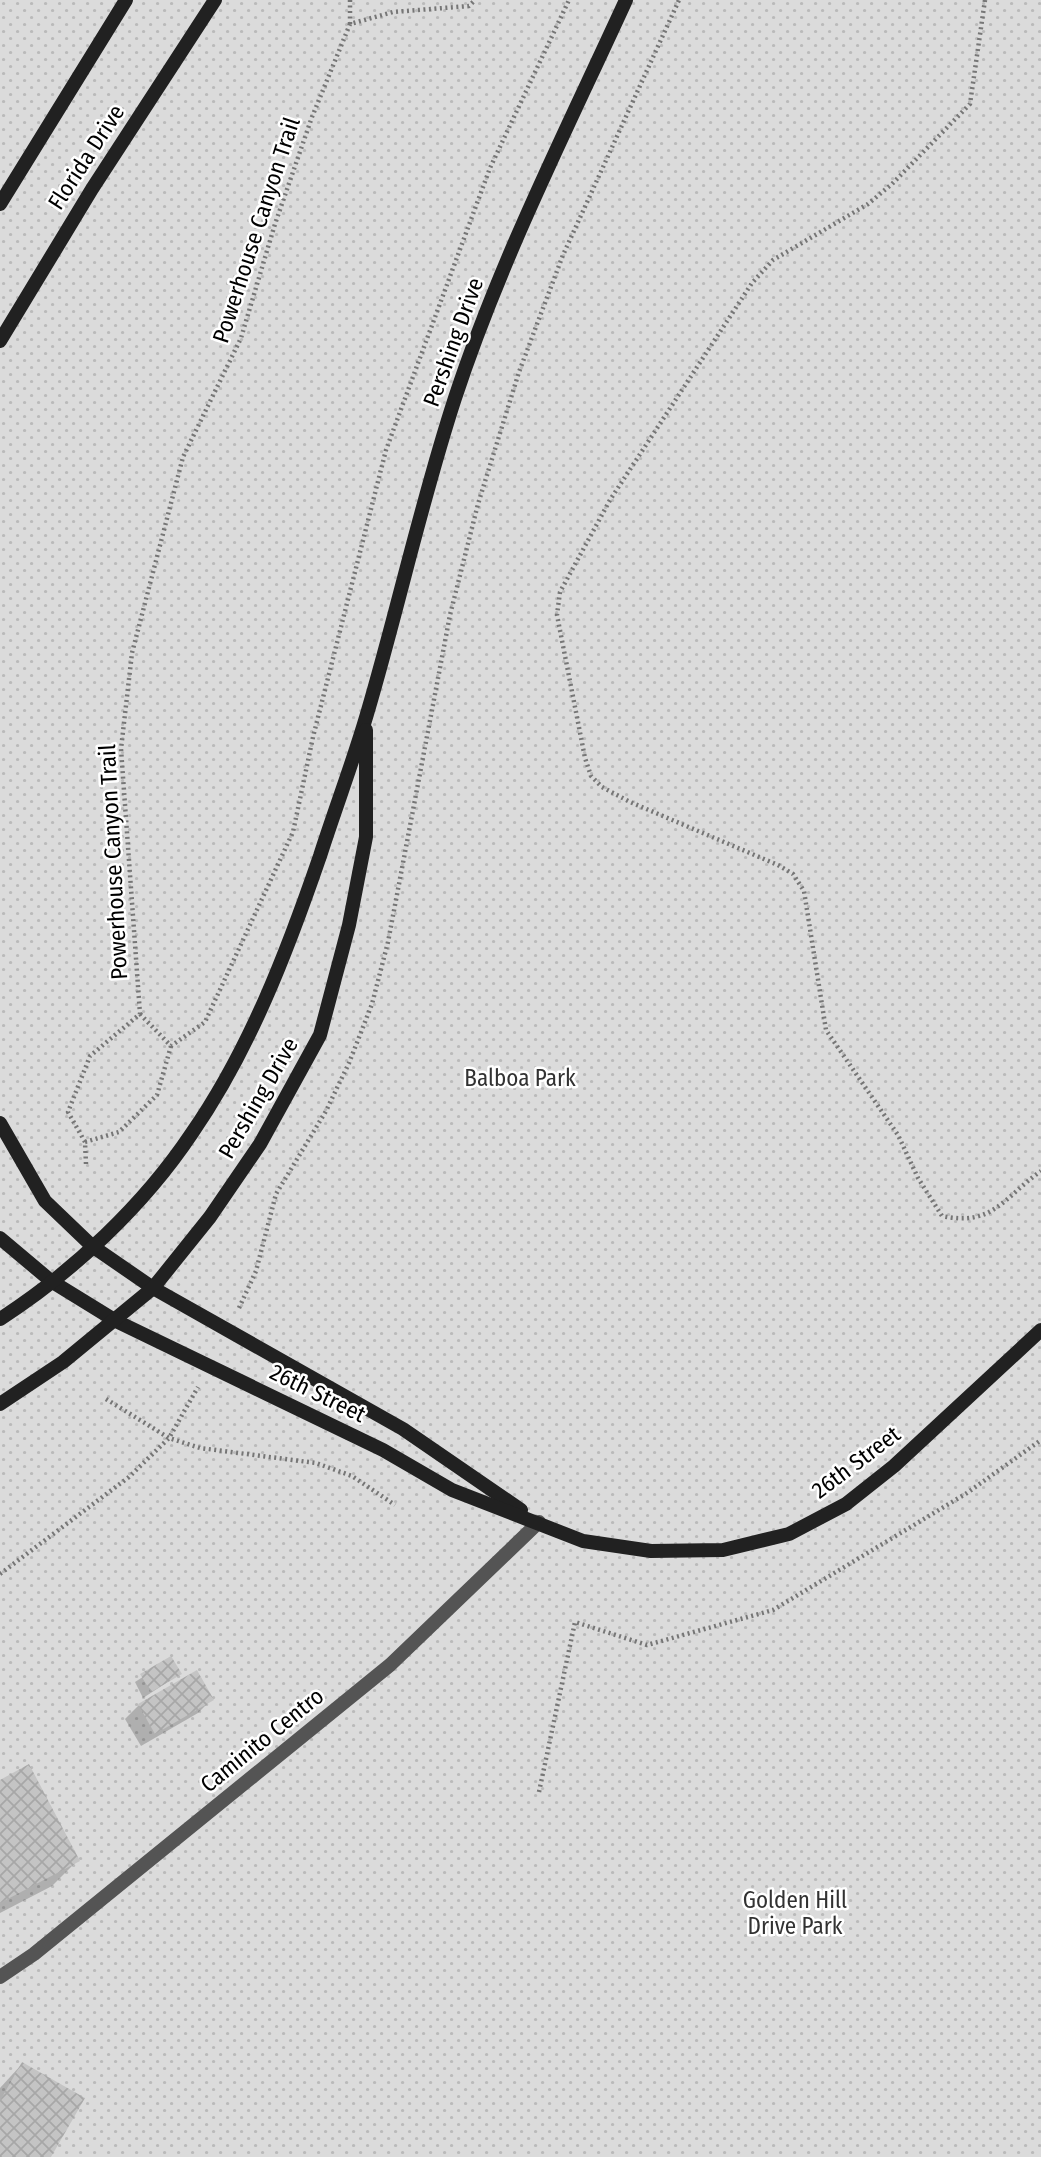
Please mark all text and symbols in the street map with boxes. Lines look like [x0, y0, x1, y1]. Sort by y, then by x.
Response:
street label: Florida Drive [42, 99, 130, 215]
street label: Powerhouse Canyon Trail [206, 114, 306, 346]
street label: Pershing Drive [417, 274, 489, 410]
street label: Powerhouse Canyon Trail [93, 744, 133, 980]
street label: Pershing Drive [212, 1032, 304, 1164]
park label: Balboa Park [464, 1064, 576, 1092]
street label: 26th Street [266, 1358, 371, 1428]
street label: 26th Street [806, 1419, 906, 1504]
street label: Caminito Centro [195, 1682, 329, 1798]
park label: Golden Hill Drive Park [743, 1886, 847, 1940]

